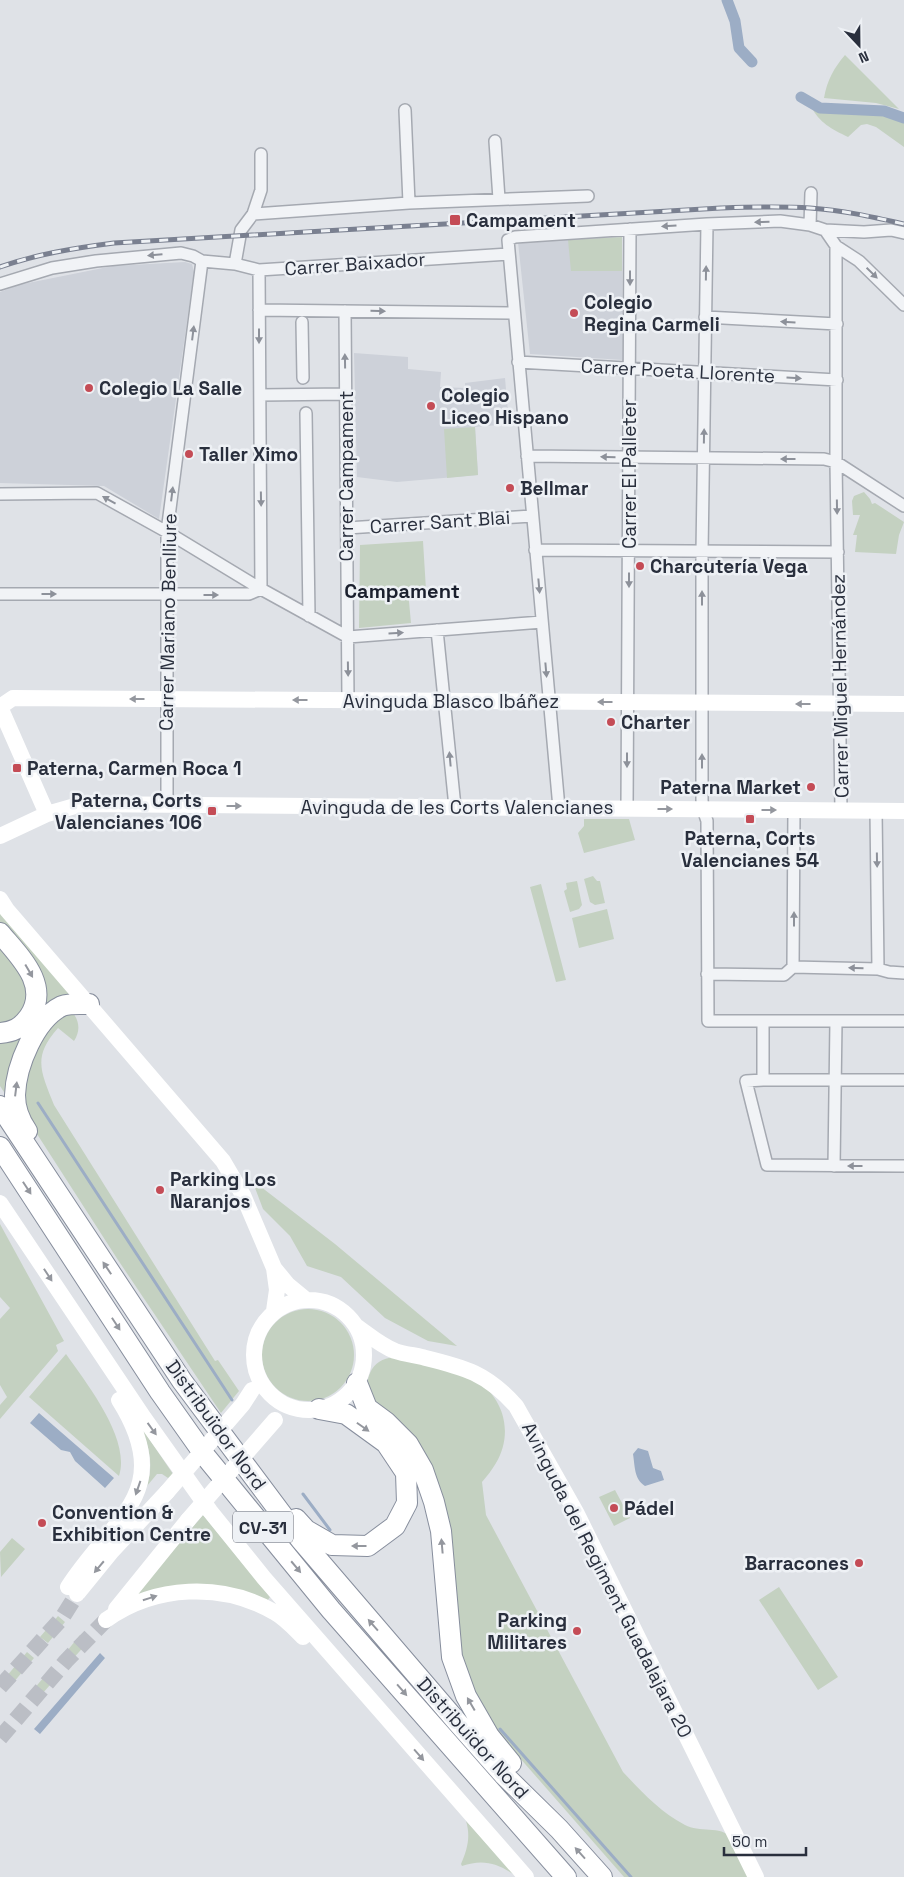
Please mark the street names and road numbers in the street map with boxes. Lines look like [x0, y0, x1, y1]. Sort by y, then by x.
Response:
street label: Carrer Baixador [284, 247, 426, 281]
street label: Carrer Poeta Llorente [580, 353, 776, 389]
street label: Carrer Campament [334, 391, 359, 561]
street label: Carrer El Palleter [617, 399, 642, 549]
street label: Carrer Sant Blai [369, 505, 511, 539]
street label: Carrer Mariano Benlliure [154, 513, 182, 731]
street label: Carrer Miguel Hernández [826, 574, 854, 798]
street label: Avinguda Blasco Ibáñez [343, 689, 559, 714]
street label: Avinguda de les Corts Valencianes [300, 795, 614, 820]
street label: Distribuïdor Nord [160, 1355, 272, 1495]
street label: Avinguda del Regiment Guadalajara 20 [516, 1418, 698, 1742]
road number: CV-31 [233, 1511, 293, 1542]
street label: Distribuïdor Nord [412, 1672, 534, 1804]

